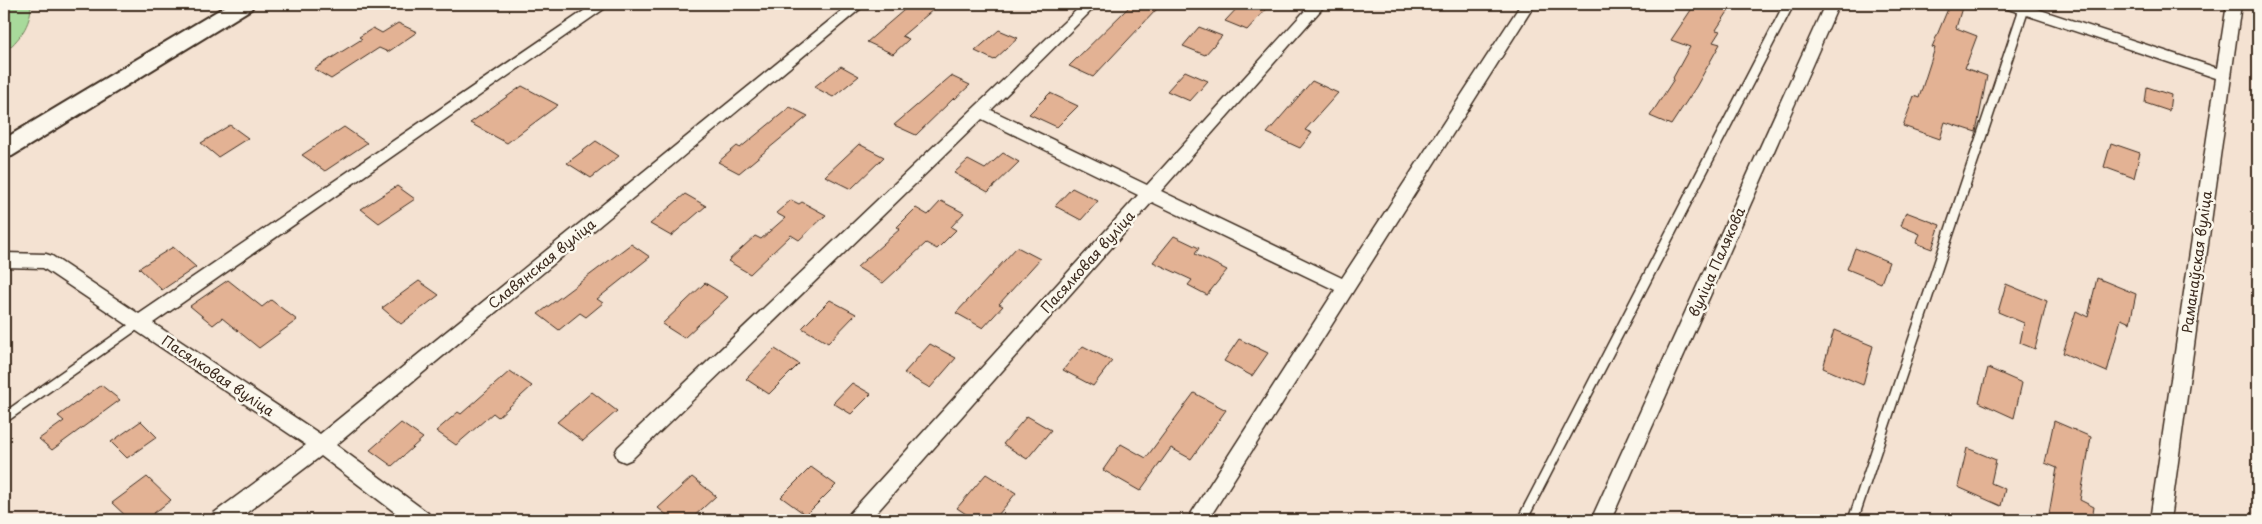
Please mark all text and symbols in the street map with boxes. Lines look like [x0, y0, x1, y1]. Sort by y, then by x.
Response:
street label: Раманаўская вуліца [2176, 189, 2217, 334]
street label: вуліца Палякова [1683, 203, 1750, 320]
street label: Пасялковая вуліца [1036, 205, 1140, 318]
street label: Славянская вуліца [483, 213, 600, 314]
street label: Пасялковая вуліца [158, 330, 279, 421]

